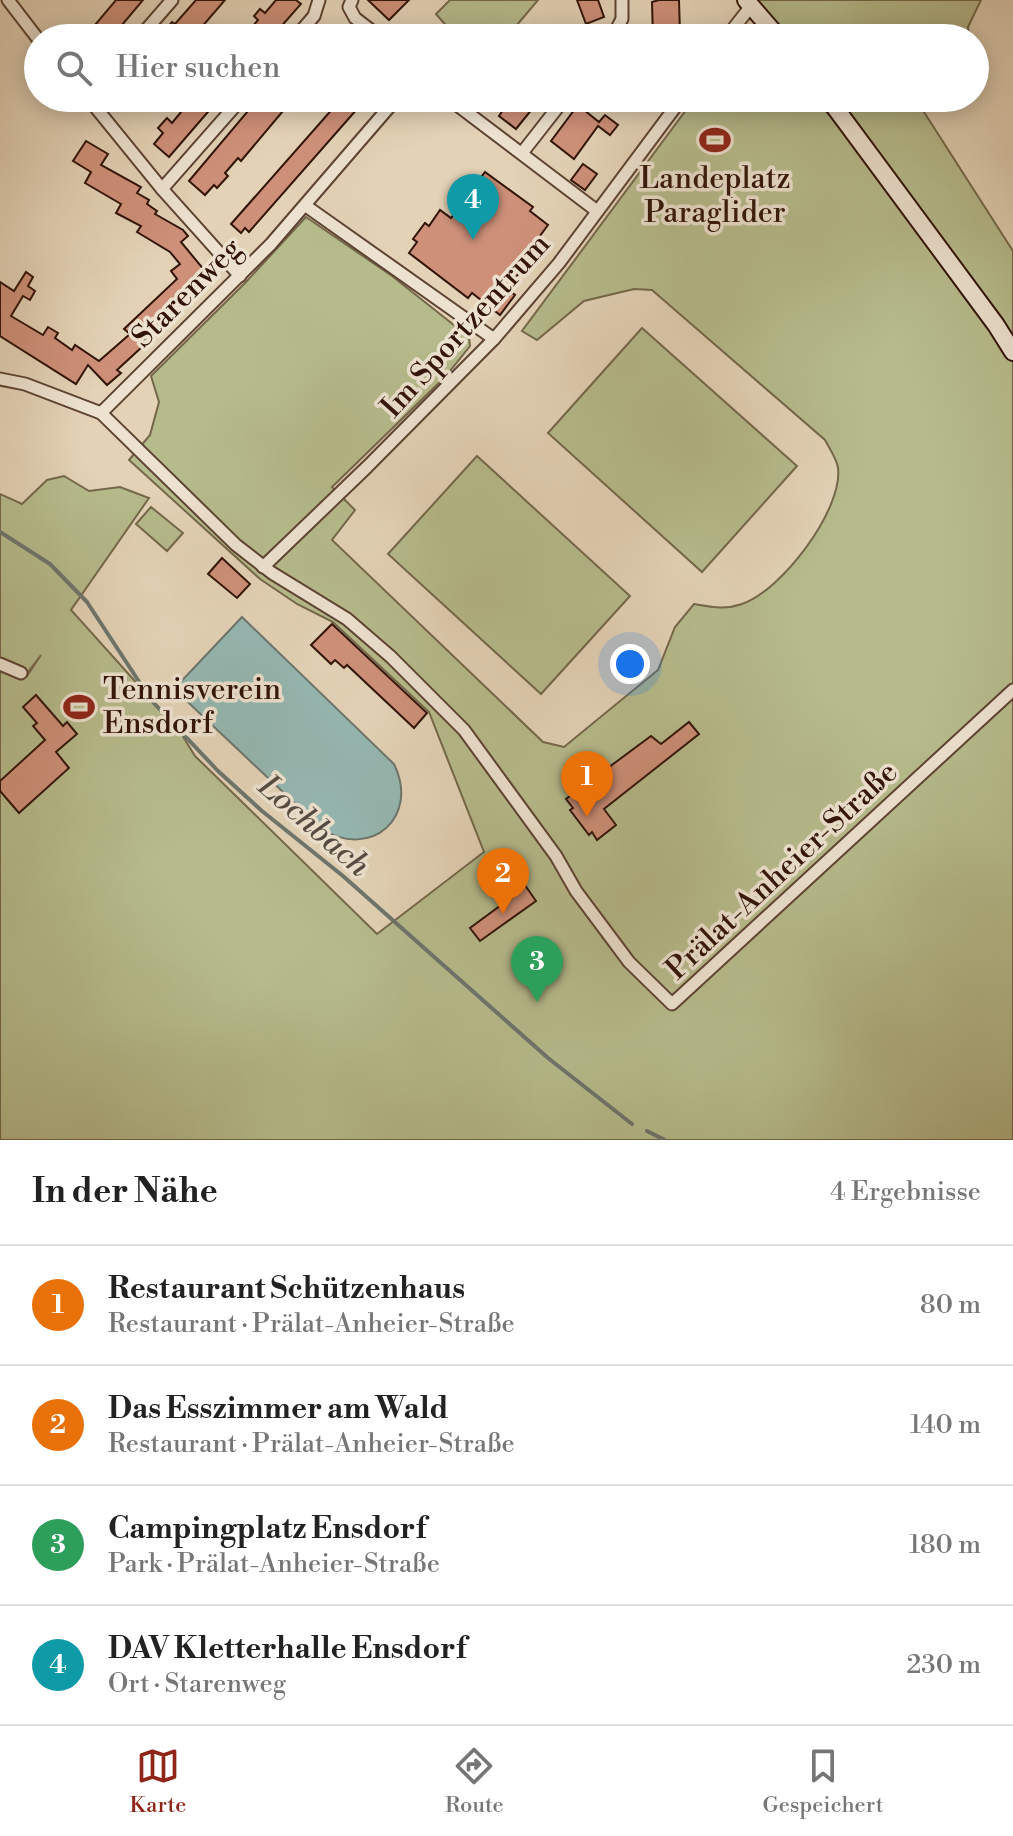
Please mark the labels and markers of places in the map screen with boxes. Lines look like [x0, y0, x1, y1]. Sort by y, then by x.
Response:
sports icon: Landeplatz Paraglider [698, 123, 732, 157]
place label: Landeplatz Paraglider [639, 160, 791, 232]
pin: 4 [447, 174, 499, 240]
place label: Tennisverein Ensdorf [103, 671, 281, 743]
sports icon: Tennisverein Ensdorf [62, 690, 96, 724]
pin: 1 [561, 751, 613, 817]
pin: 2 [477, 848, 529, 914]
pin: 3 [511, 936, 563, 1002]

